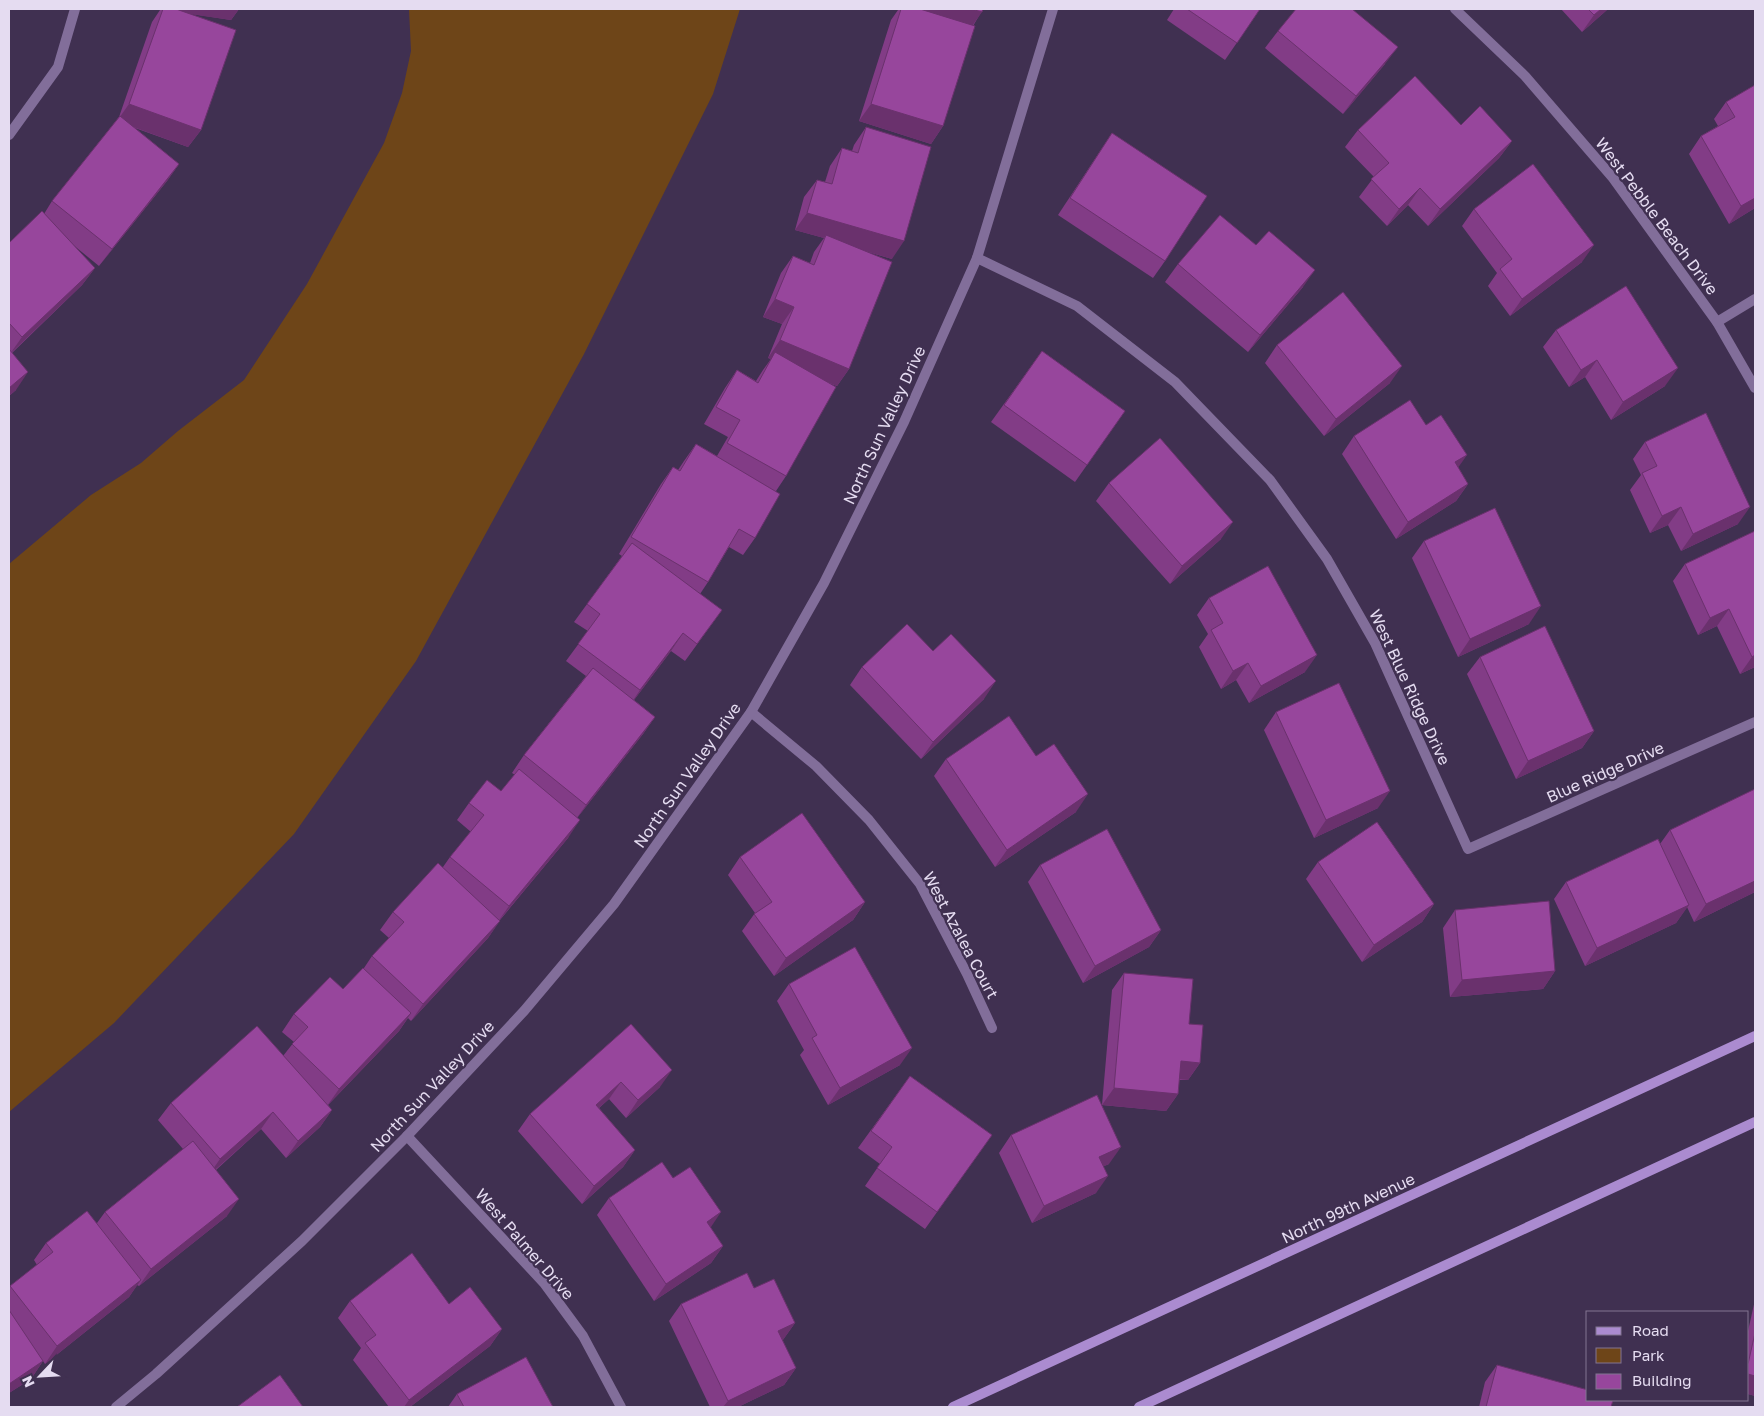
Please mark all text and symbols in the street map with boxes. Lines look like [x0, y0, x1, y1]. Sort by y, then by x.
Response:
street label: West Pebble Beach Drive [1591, 133, 1723, 299]
street label: North Sun Valley Drive [838, 342, 930, 508]
street label: West Blue Ridge Drive [1365, 606, 1455, 768]
street label: North Sun Valley Drive [629, 698, 745, 852]
street label: Blue Ridge Drive [1543, 737, 1667, 807]
street label: West Azalea Court [919, 868, 1003, 1002]
street label: North Sun Valley Drive [366, 1016, 498, 1156]
street label: North 99th Avenue [1278, 1168, 1418, 1248]
street label: West Palmer Drive [471, 1184, 579, 1304]
legend [1586, 1311, 1749, 1401]
text: Road [1632, 1321, 1669, 1339]
text: Park [1632, 1346, 1665, 1364]
north arrow [15, 1351, 65, 1401]
text: Building [1632, 1371, 1692, 1389]
text: N [18, 1373, 38, 1390]

